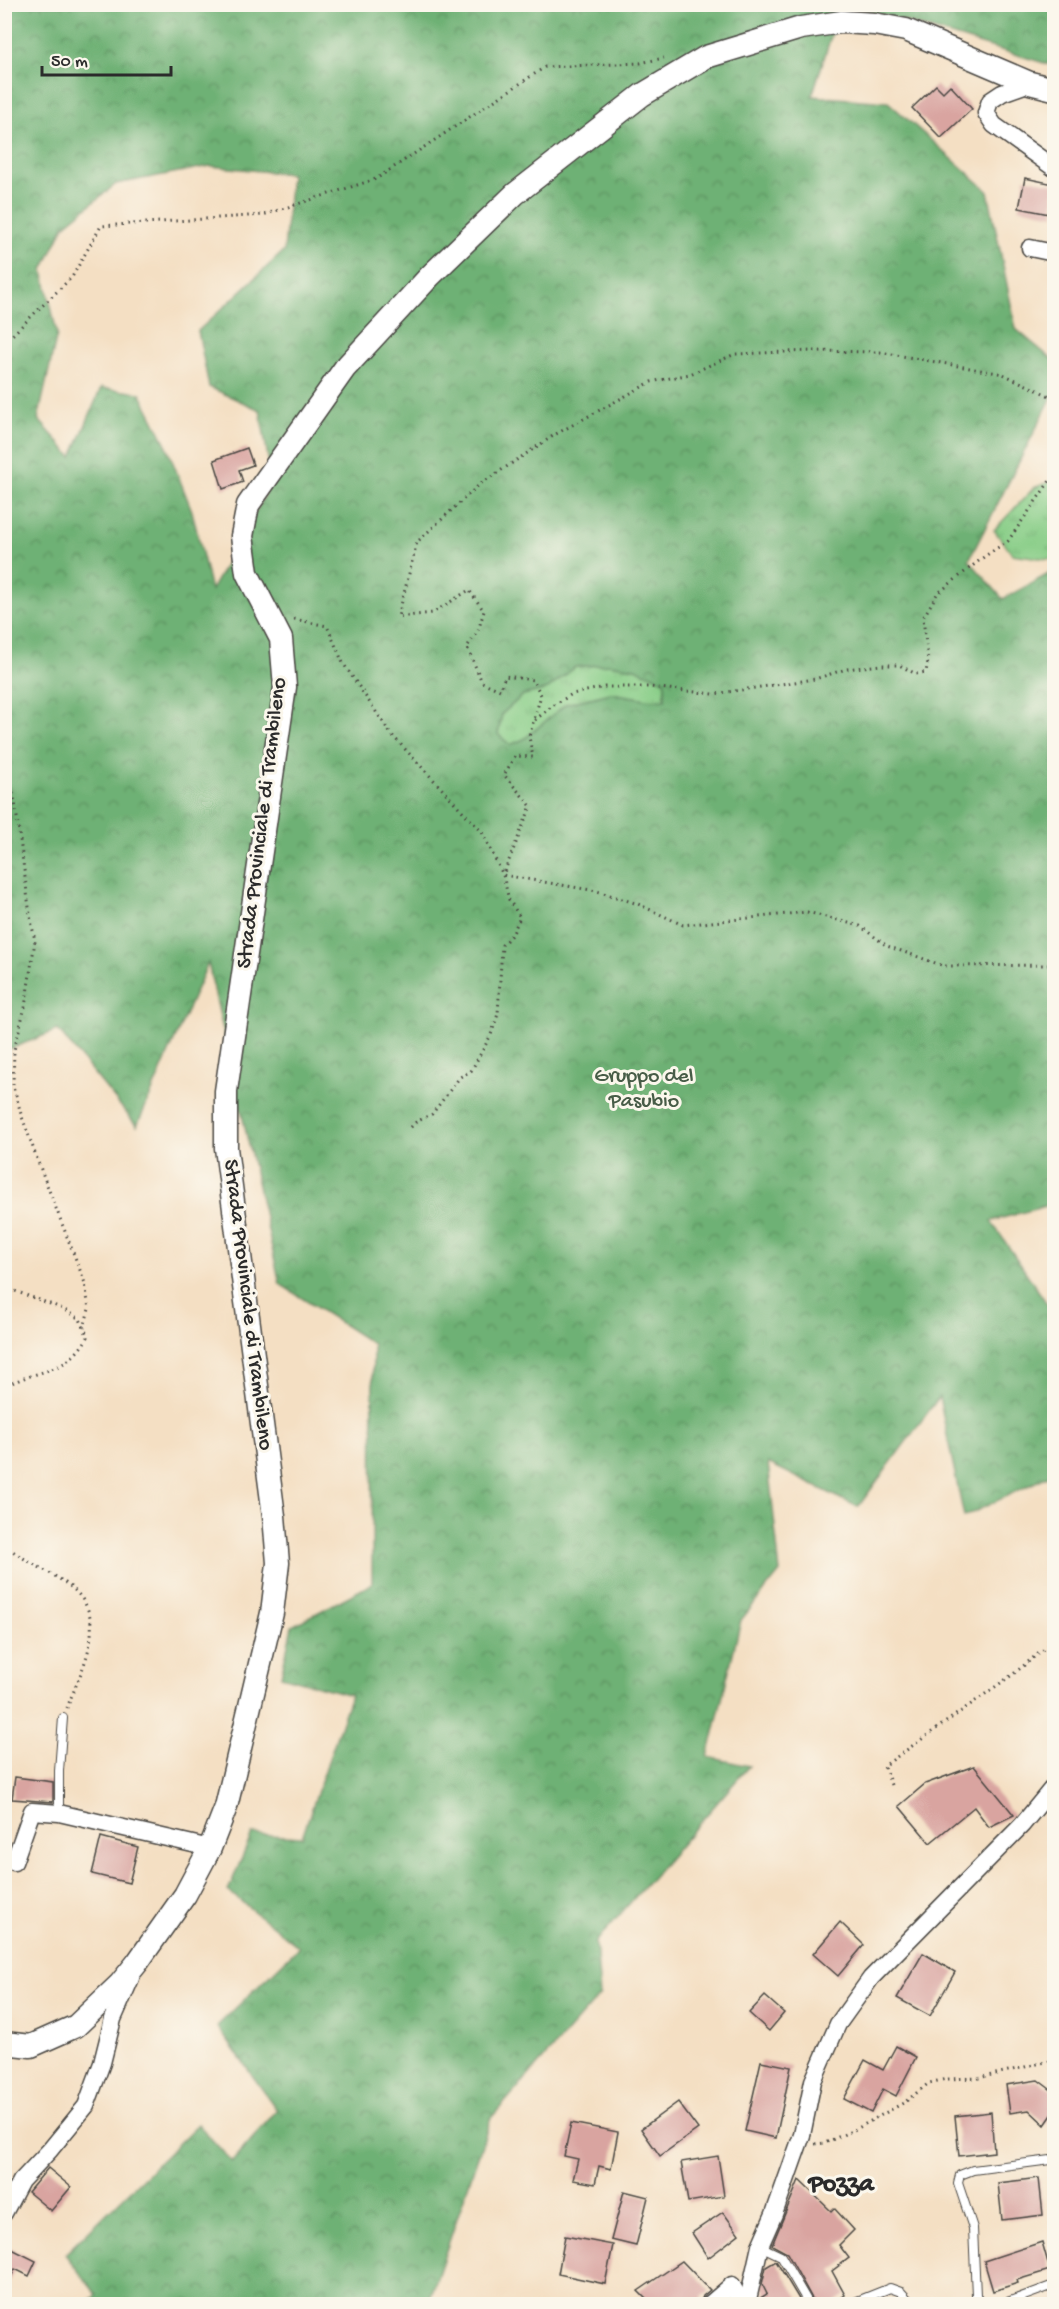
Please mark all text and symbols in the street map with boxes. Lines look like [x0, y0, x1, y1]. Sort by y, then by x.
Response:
scale bar [42, 39, 171, 77]
text: 50 m [51, 52, 88, 73]
street label: Strada Provinciale di Trambileno [232, 676, 294, 970]
park label: Gruppo del Pasubio [594, 1064, 694, 1115]
street label: Strada Provinciale di Trambileno [216, 1158, 278, 1452]
district label: Pozza [806, 2170, 875, 2201]

